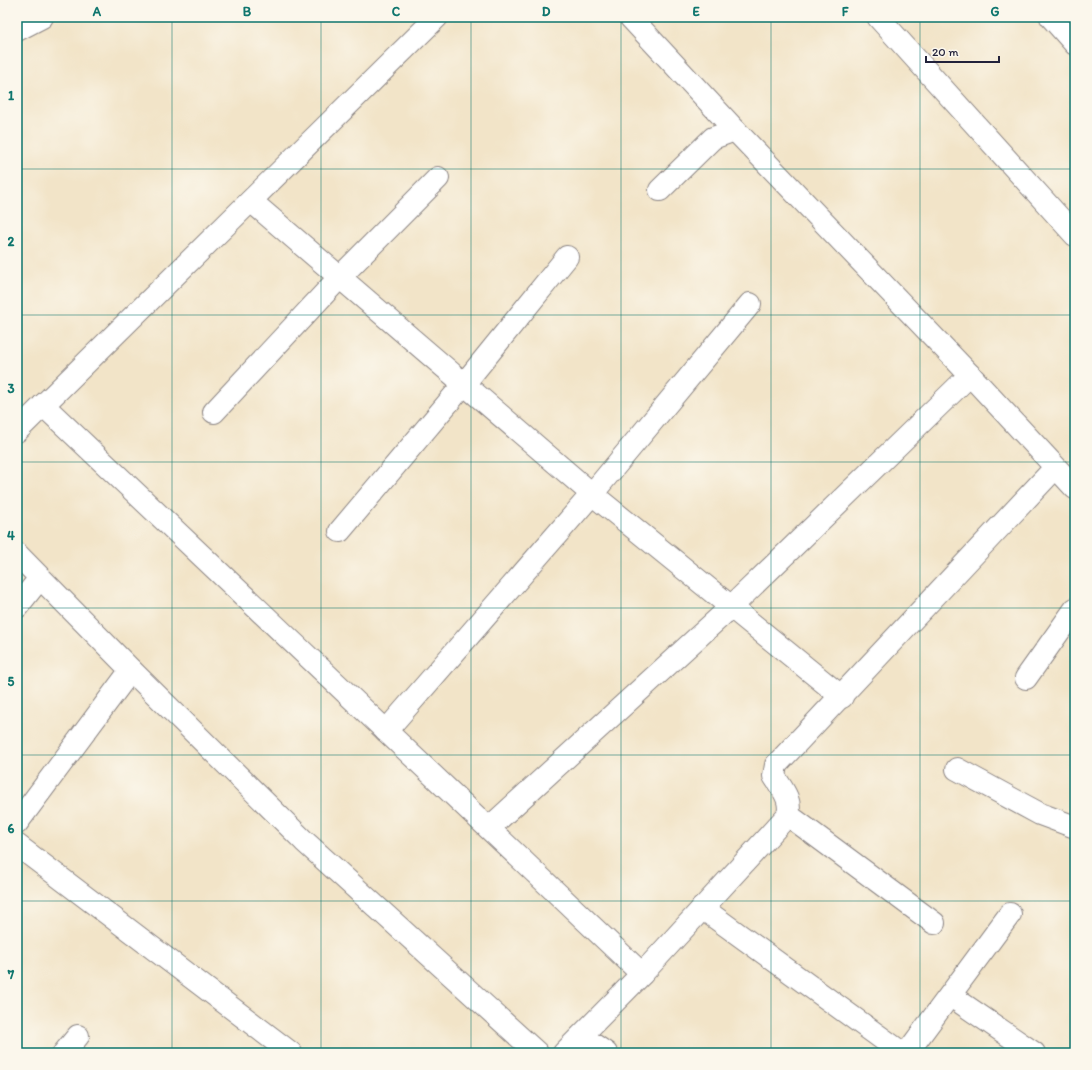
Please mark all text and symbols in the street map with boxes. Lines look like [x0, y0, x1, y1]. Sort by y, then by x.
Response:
text: A [92, 4, 102, 19]
text: B [243, 4, 252, 19]
text: C [392, 4, 401, 19]
text: D [542, 4, 551, 19]
text: E [692, 4, 700, 19]
text: F [842, 4, 849, 19]
text: G [991, 4, 1000, 19]
scale bar [926, 38, 999, 64]
text: 20 m [932, 45, 959, 59]
text: 1 [8, 88, 14, 103]
text: 2 [8, 234, 15, 249]
text: 3 [7, 381, 15, 396]
text: 4 [7, 528, 15, 543]
text: 5 [8, 674, 15, 689]
text: 6 [8, 821, 15, 836]
text: 7 [7, 967, 15, 982]

